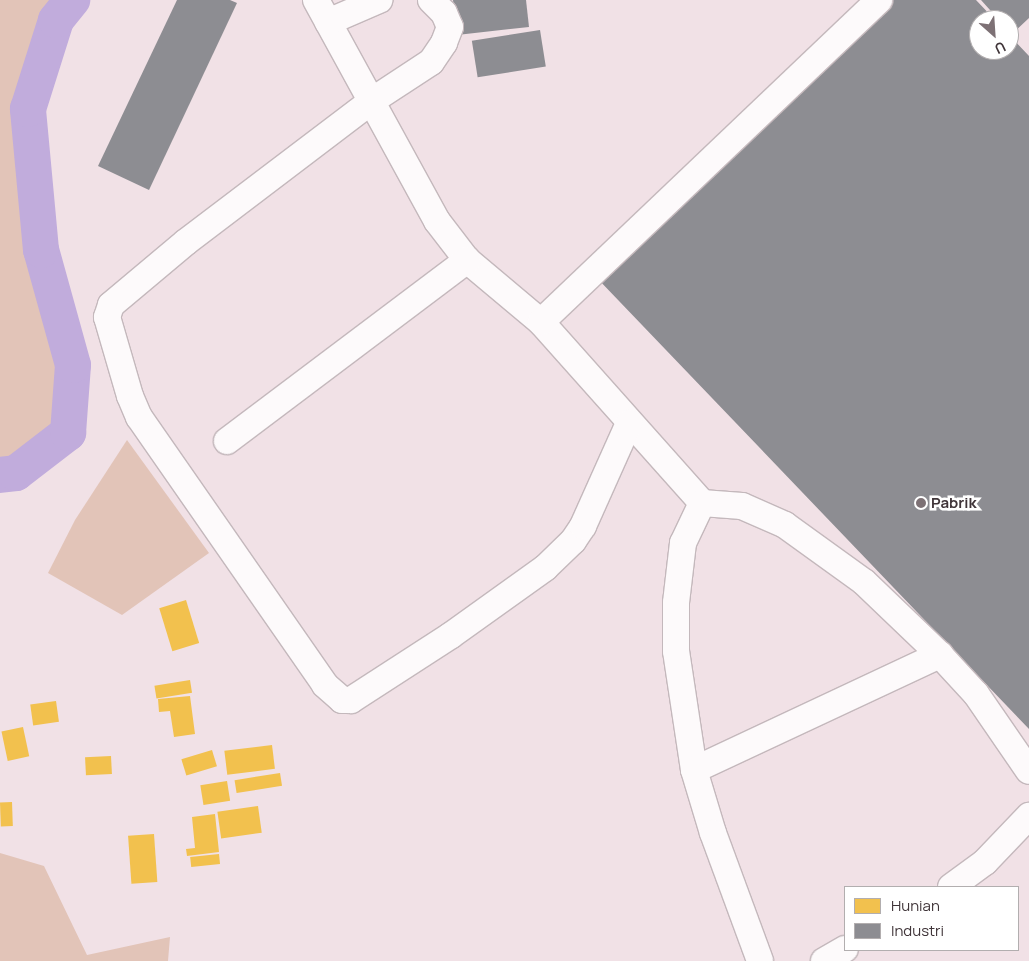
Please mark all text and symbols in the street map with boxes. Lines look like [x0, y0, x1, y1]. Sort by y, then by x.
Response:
north arrow [969, 10, 1019, 60]
text: U [992, 37, 1009, 59]
place label: Pabrik [931, 494, 977, 512]
marker: Pabrik [915, 497, 927, 509]
legend [844, 886, 1019, 951]
text: Hunian [891, 895, 940, 916]
text: Industri [891, 920, 944, 941]

